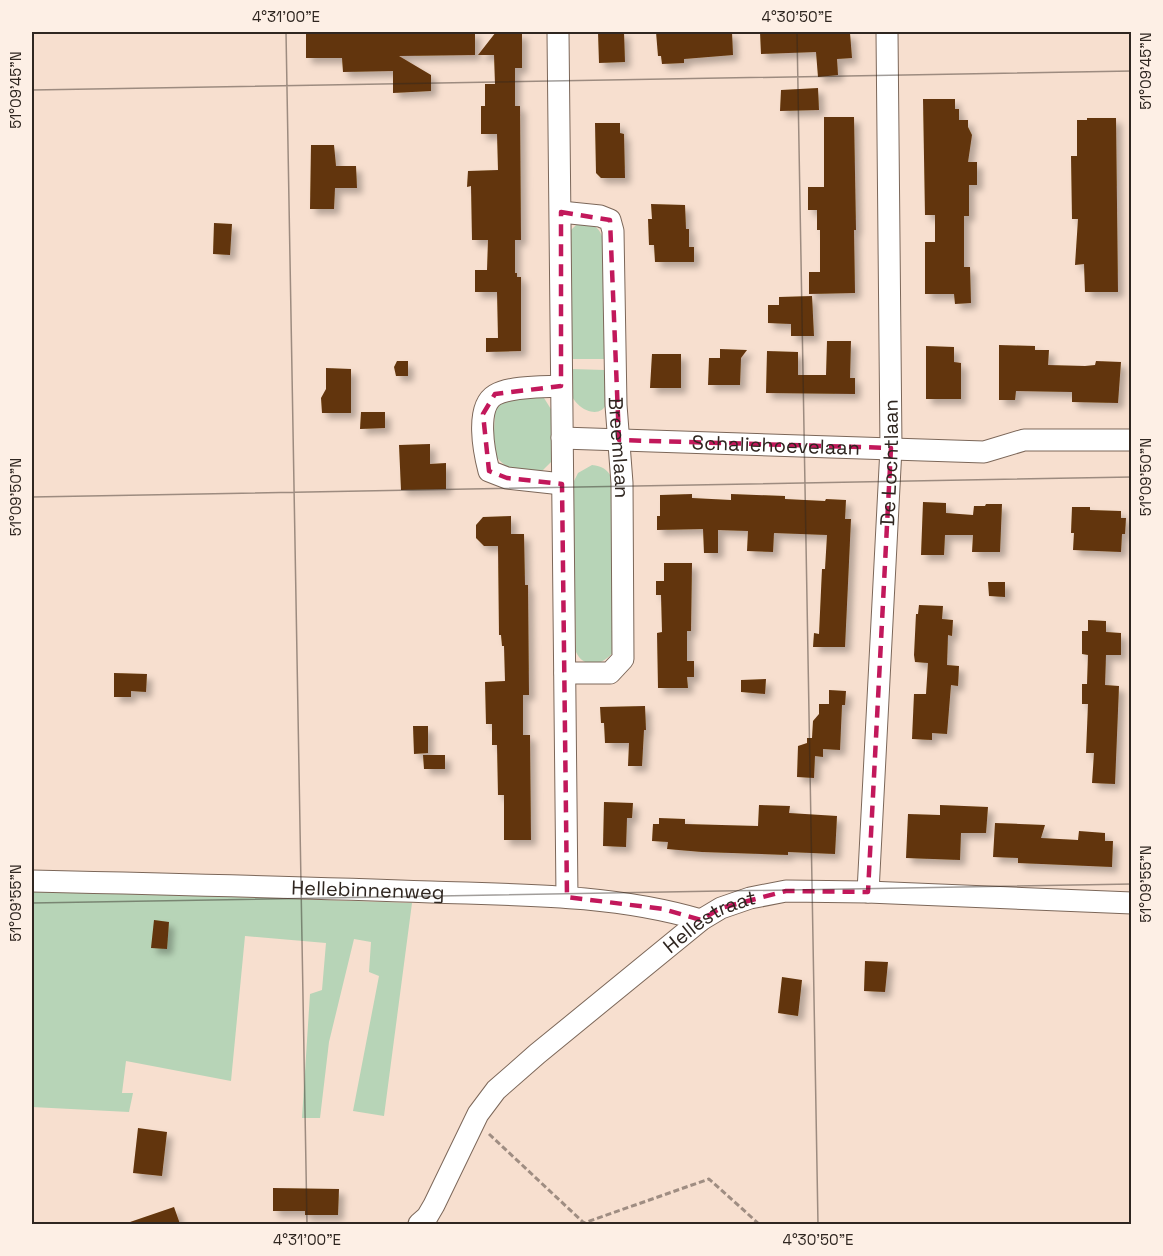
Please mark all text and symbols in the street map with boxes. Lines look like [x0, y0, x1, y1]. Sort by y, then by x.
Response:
text: 4°31'00"E [252, 7, 320, 26]
text: 4°30'50"E [762, 7, 832, 26]
text: 51°09'45"N [1136, 32, 1155, 110]
text: 51°09'45"N [6, 51, 25, 129]
street label: Breemlaan [603, 397, 635, 498]
street label: De Lochtlaan [874, 399, 904, 527]
street label: Schaliehoevelaan [691, 429, 860, 461]
text: 51°09'50"N [1136, 438, 1155, 516]
text: 51°09'50"N [6, 458, 25, 536]
text: 51°09'55"N [1136, 845, 1155, 923]
text: 51°09'55"N [6, 864, 25, 942]
street label: Hellebinnenweg [291, 874, 445, 905]
street label: Hellestraat [658, 884, 758, 959]
text: 4°31'00"E [273, 1230, 341, 1249]
text: 4°30'50"E [783, 1230, 853, 1249]

